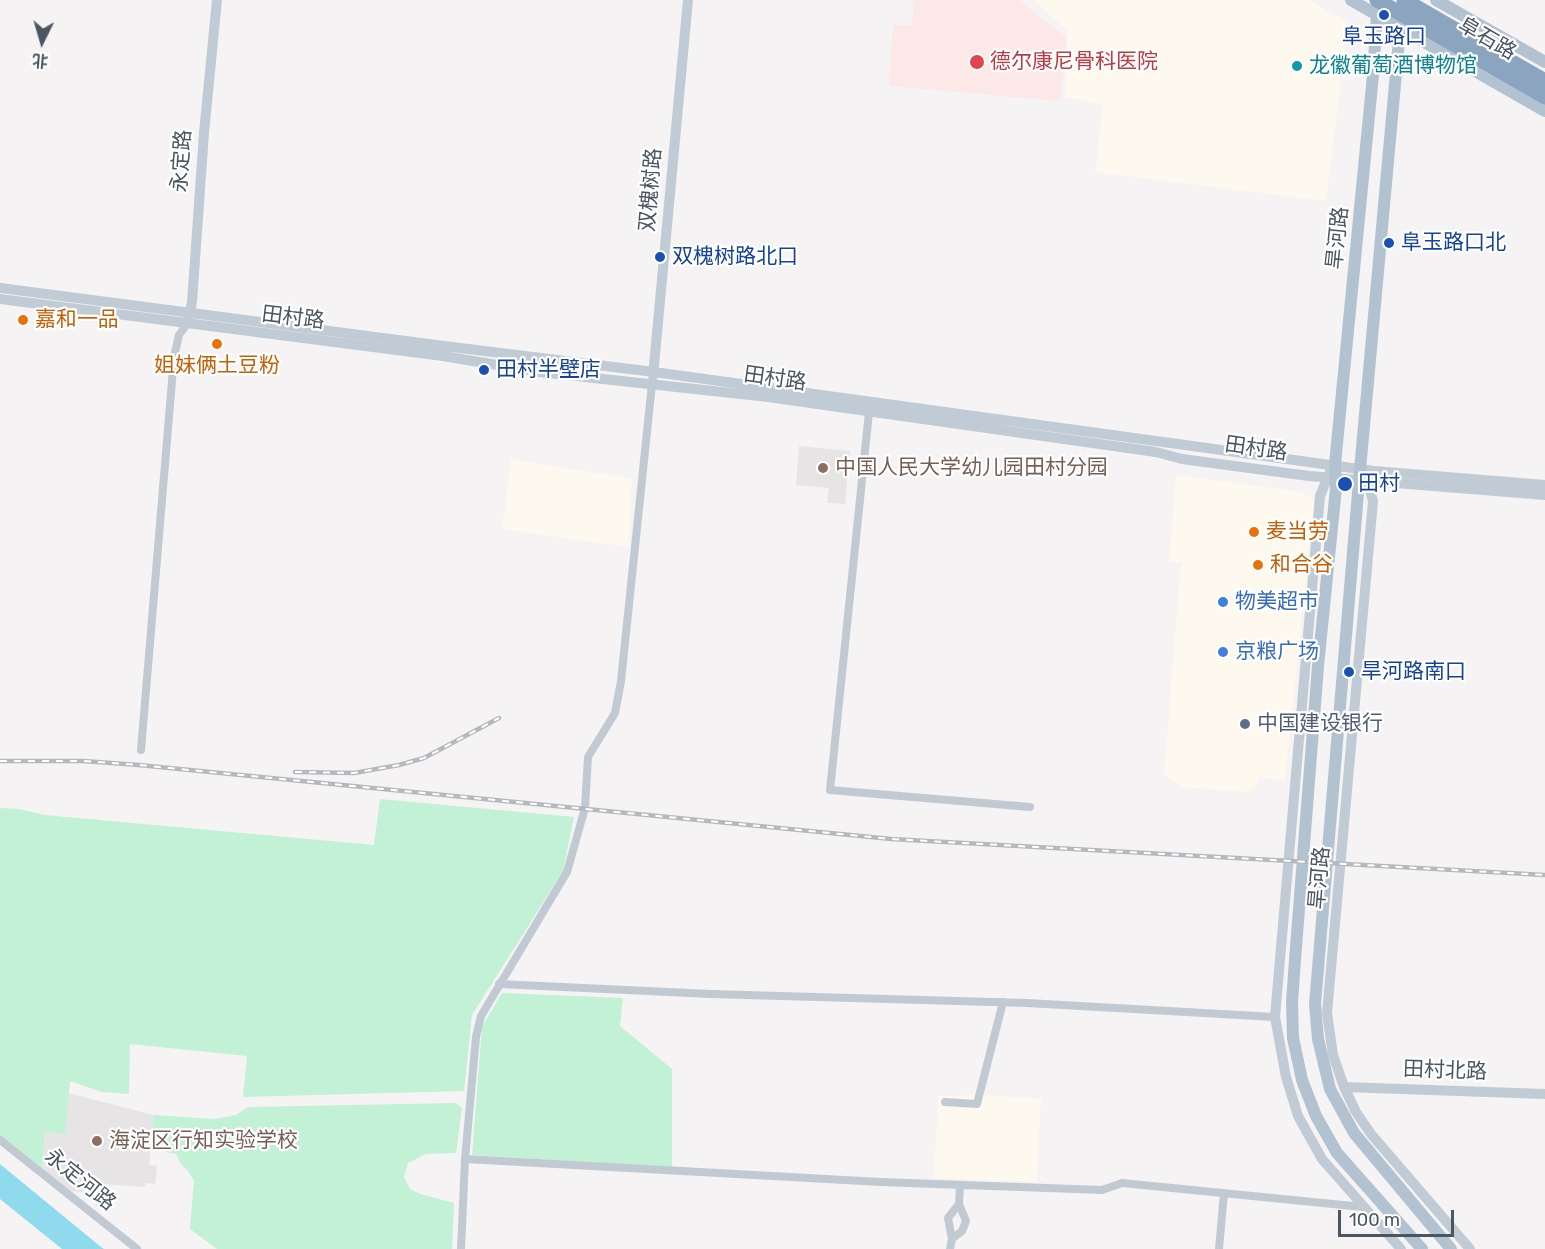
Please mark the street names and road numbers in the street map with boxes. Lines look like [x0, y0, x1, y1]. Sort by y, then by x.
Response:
street label: 阜石路 [1453, 12, 1521, 66]
street label: 永定路 [167, 129, 197, 193]
street label: 双槐树路 [635, 147, 667, 233]
street label: 旱河路 [1322, 205, 1354, 271]
street label: 田村路 [260, 302, 326, 334]
street label: 田村路 [742, 362, 808, 396]
street label: 田村路 [1223, 432, 1289, 466]
street label: 旱河路 [1305, 846, 1335, 910]
street label: 田村北路 [1403, 1057, 1487, 1085]
street label: 永定河路 [39, 1144, 121, 1216]

